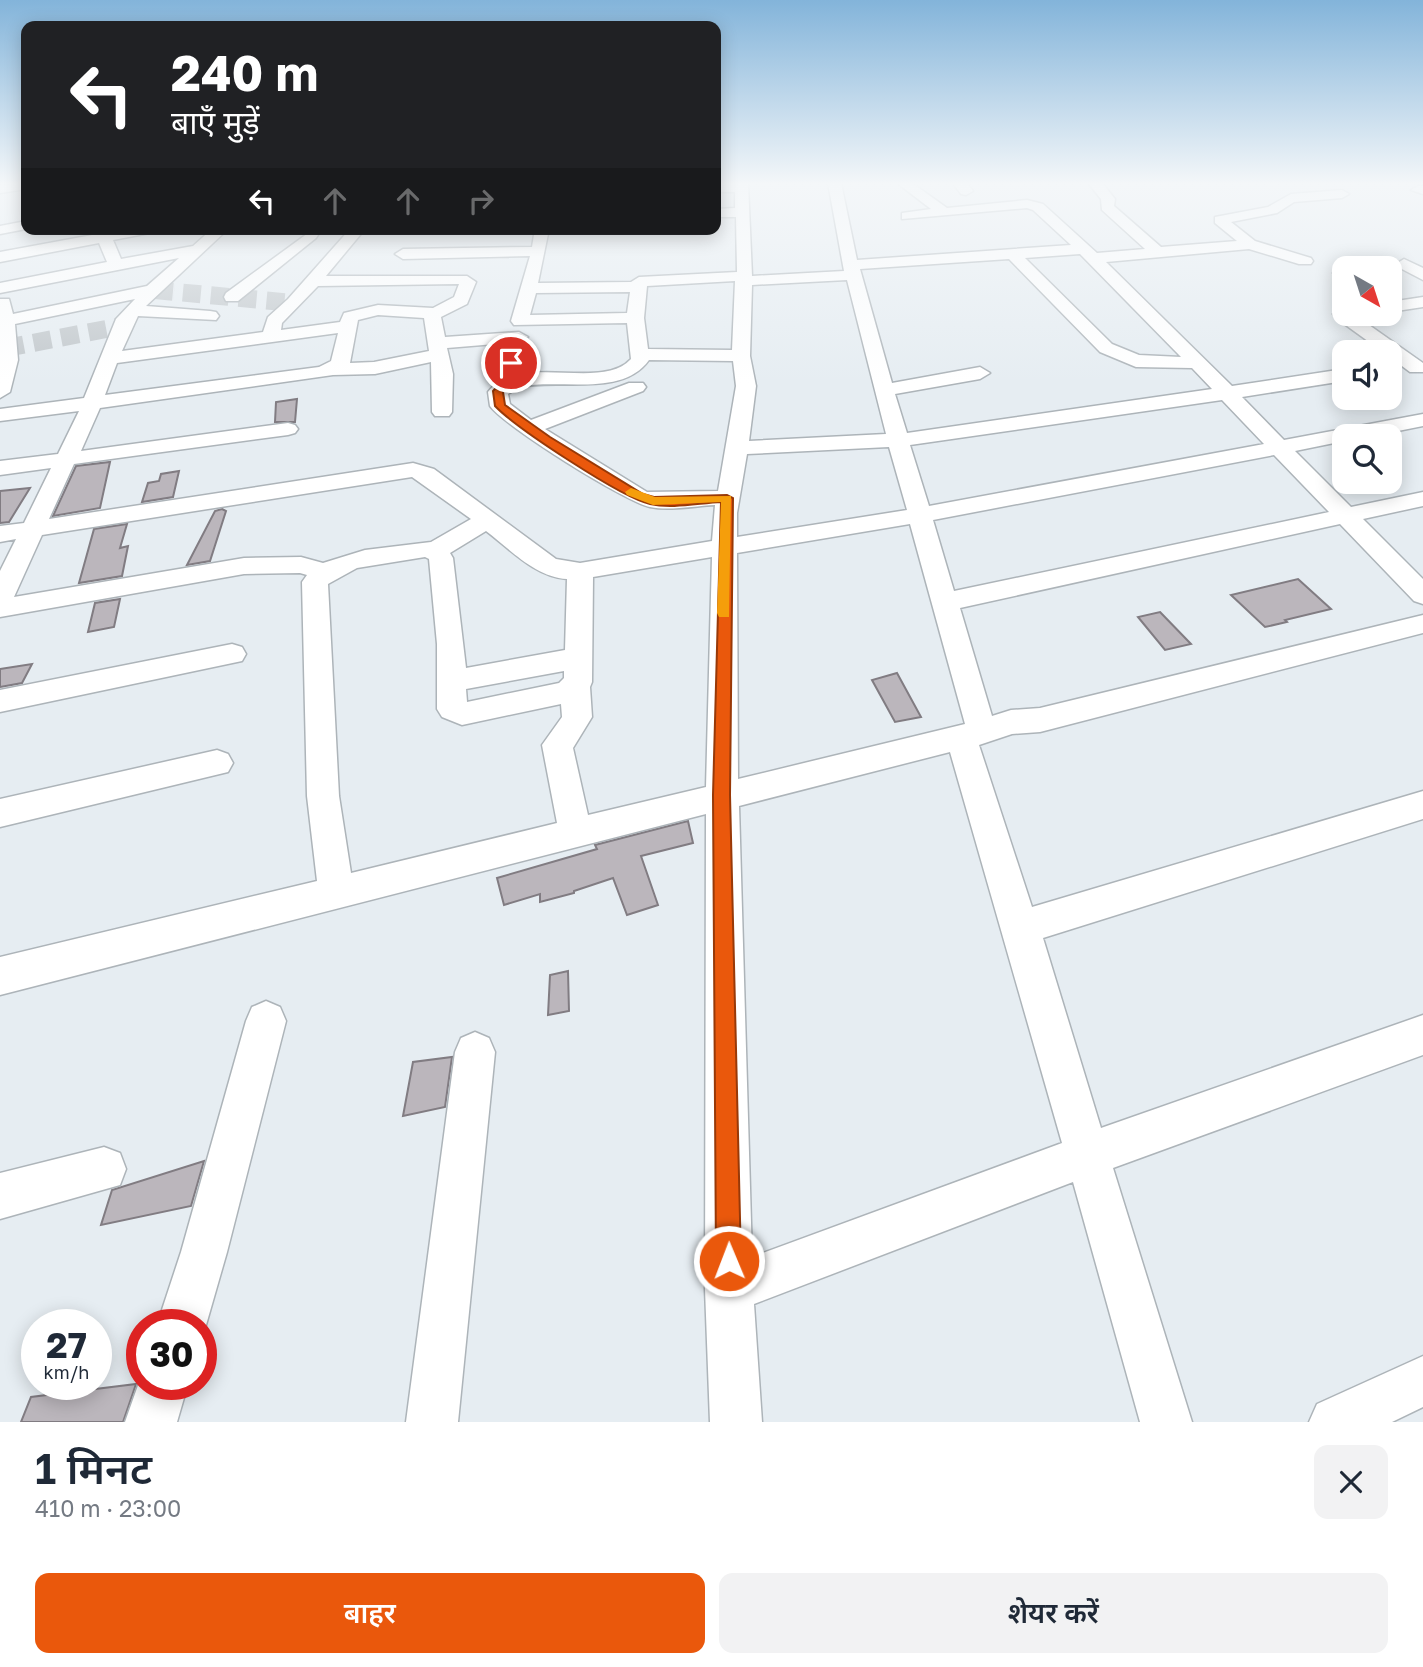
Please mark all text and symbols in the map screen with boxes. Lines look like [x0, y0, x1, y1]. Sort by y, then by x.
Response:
text: 240 m [171, 43, 319, 102]
icon: left [56, 49, 147, 140]
text: बाएँ मुड़ें [171, 103, 260, 141]
icon: left [243, 182, 281, 220]
icon: ahead [316, 182, 354, 220]
icon: ahead [389, 182, 427, 220]
icon: right [462, 182, 500, 220]
north arrow [1332, 256, 1402, 326]
map controls [1332, 256, 1402, 494]
pin [481, 333, 541, 393]
button: sound [1332, 340, 1402, 410]
icon: arrive [492, 344, 530, 382]
button: search [1332, 424, 1402, 494]
position arrow [692, 1224, 766, 1298]
speed limit sign: 30 [126, 1309, 217, 1400]
text: 27 [46, 1324, 87, 1366]
text: km/h [44, 1361, 89, 1383]
text: 1 मिनट [35, 1443, 152, 1493]
button: close [1314, 1445, 1388, 1519]
text: 410 m · 23:00 [35, 1494, 181, 1522]
button: बाहर [35, 1573, 705, 1653]
button: शेयर करें [719, 1573, 1388, 1653]

